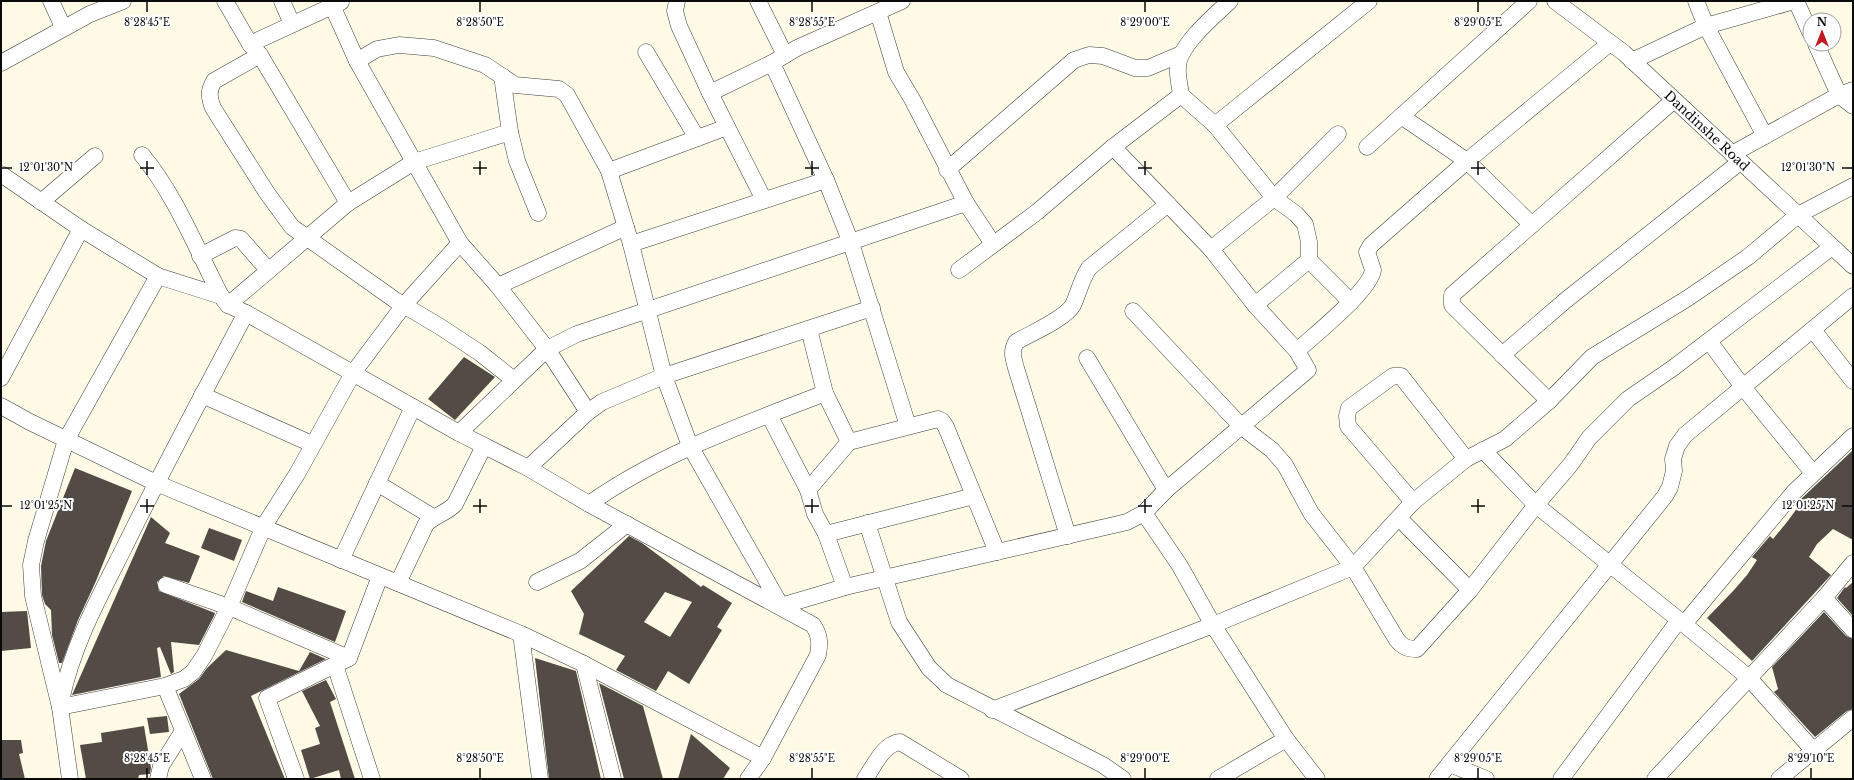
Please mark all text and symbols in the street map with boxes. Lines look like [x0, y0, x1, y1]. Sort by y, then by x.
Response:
north arrow [1802, 12, 1842, 52]
text: N [1817, 15, 1828, 29]
text: 8°28'45"E [124, 16, 170, 29]
text: 8°28'50"E [456, 16, 504, 29]
text: 8°28'55"E [789, 16, 835, 29]
text: 8°29'00"E [1120, 16, 1170, 29]
text: 8°29'05"E [1454, 16, 1502, 29]
street label: Dandinshe Road [1661, 87, 1754, 174]
text: 12°01'30"N [19, 161, 73, 174]
text: 12°01'30"N [1781, 161, 1835, 174]
text: 12°01'25"N [20, 499, 72, 512]
text: 12°01'25"N [1782, 499, 1834, 512]
text: 8°28'45"E [124, 752, 170, 765]
text: 8°28'50"E [456, 752, 504, 765]
text: 8°28'55"E [789, 752, 835, 765]
text: 8°29'00"E [1120, 752, 1170, 765]
text: 8°29'05"E [1454, 752, 1502, 765]
text: 8°29'10"E [1788, 752, 1834, 765]

